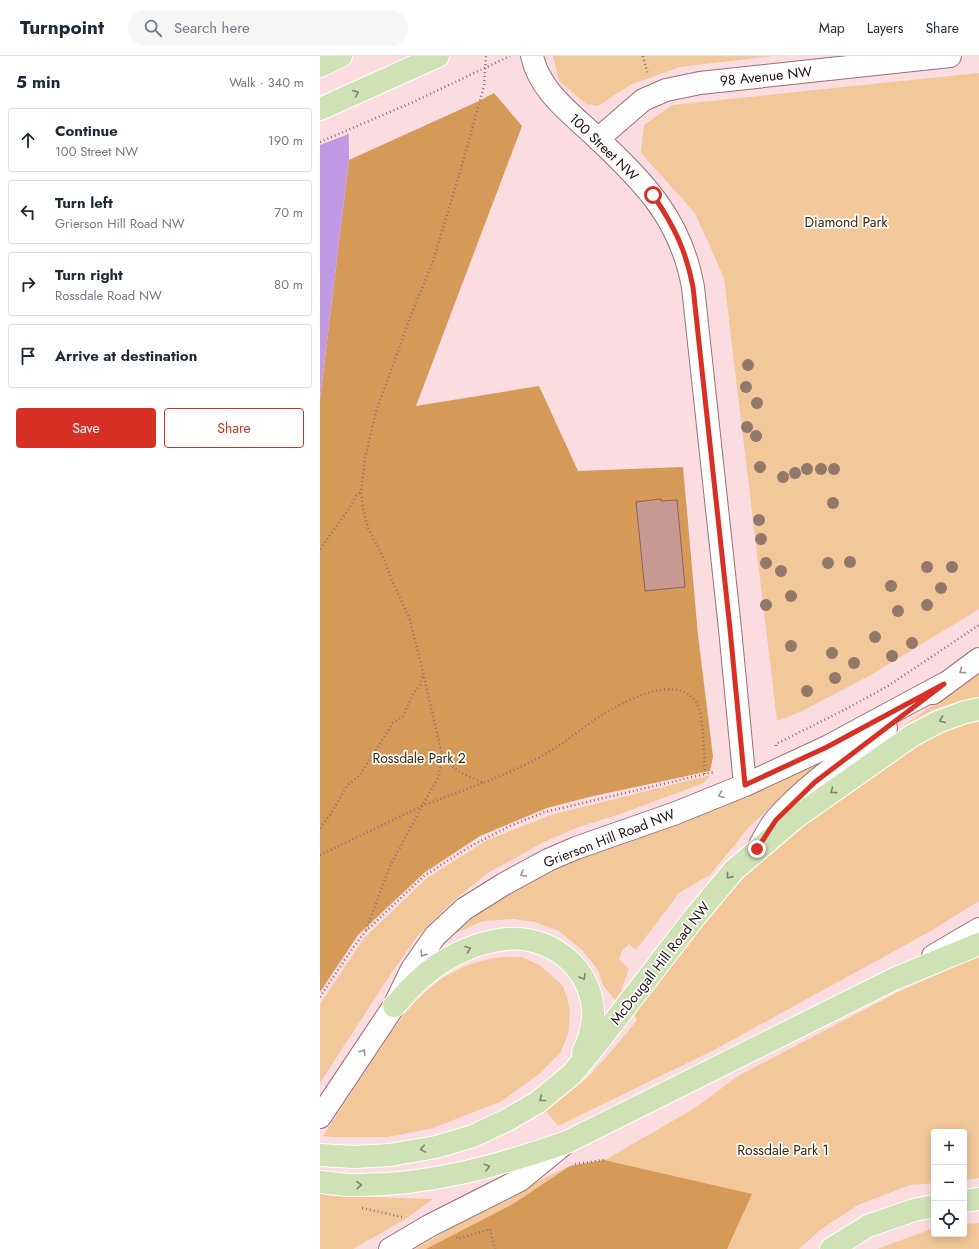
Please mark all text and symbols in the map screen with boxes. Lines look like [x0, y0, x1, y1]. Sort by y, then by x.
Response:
search box [128, 10, 408, 46]
text: Turnpoint [20, 14, 104, 41]
icon: search [142, 17, 164, 39]
text: Search here [174, 17, 250, 39]
text: Map [819, 18, 845, 38]
text: Layers [867, 18, 903, 38]
text: Share [925, 18, 959, 38]
street label: 98 Avenue NW [719, 61, 813, 91]
text: 5 min [16, 70, 60, 94]
text: Walk · 340 m [229, 73, 304, 92]
one-way arrow [351, 90, 359, 98]
street label: 100 Street NW [565, 109, 643, 185]
text: Continue [55, 120, 118, 142]
icon: ahead [17, 129, 39, 151]
text: 190 m [268, 131, 303, 150]
text: 100 Street NW [55, 142, 138, 161]
route start [644, 186, 662, 204]
text: Turn left [55, 192, 113, 214]
icon: left [17, 201, 39, 223]
text: 70 m [274, 203, 303, 222]
park label: Diamond Park [805, 212, 888, 232]
text: Grierson Hill Road NW [55, 214, 185, 233]
text: Turn right [55, 264, 123, 286]
icon: right [17, 273, 39, 295]
text: 80 m [274, 275, 303, 294]
text: Rossdale Road NW [55, 286, 162, 305]
icon: arrive [17, 345, 39, 367]
text: Arrive at destination [55, 345, 197, 367]
button: Save [16, 408, 156, 448]
button: Share [164, 408, 304, 448]
one-way arrow [959, 666, 966, 673]
one-way arrow [938, 716, 945, 724]
park label: Rossdale Park 2 [372, 748, 466, 768]
one-way arrow [830, 786, 837, 794]
one-way arrow [718, 790, 725, 798]
street label: Grierson Hill Road NW [540, 804, 678, 872]
route end [748, 840, 766, 858]
one-way arrow [519, 869, 527, 876]
one-way arrow [726, 871, 733, 879]
street label: McDougall Hill Road NW [606, 897, 715, 1029]
one-way arrow [464, 946, 472, 954]
one-way arrow [420, 950, 427, 957]
one-way arrow [578, 973, 585, 980]
one-way arrow [358, 1049, 366, 1056]
one-way arrow [539, 1094, 546, 1101]
map controls [931, 1129, 967, 1237]
button: + [931, 1129, 967, 1165]
park label: Rossdale Park 1 [737, 1140, 829, 1160]
one-way arrow [420, 1144, 426, 1153]
one-way arrow [483, 1163, 490, 1172]
button: − [931, 1165, 967, 1201]
one-way arrow [356, 1181, 362, 1189]
button: locate [931, 1201, 967, 1237]

